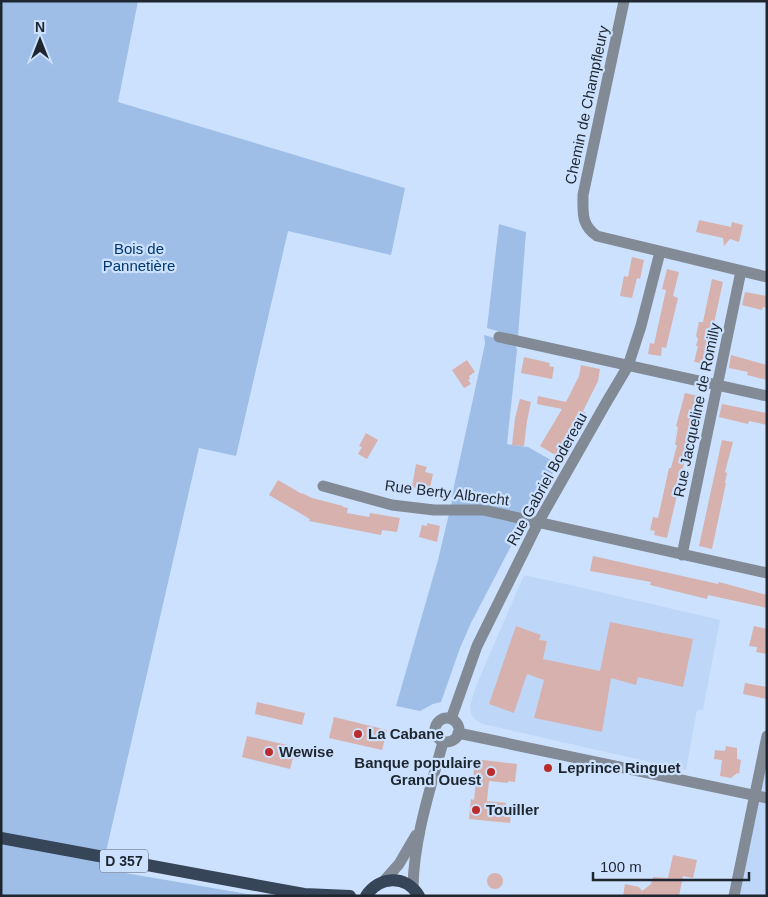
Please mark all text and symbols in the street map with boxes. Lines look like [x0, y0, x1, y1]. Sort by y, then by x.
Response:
north arrow [15, 15, 65, 65]
text: N [35, 19, 45, 35]
street label: Chemin de Champfleury [561, 24, 612, 186]
park label: Bois de Pannetière [103, 240, 175, 274]
street label: Rue Jacqueline de Romilly [670, 321, 723, 499]
street label: Rue Gabriel Bodereau [503, 409, 590, 548]
street label: Rue Berty Albrecht [384, 476, 511, 509]
place label: La Cabane [368, 725, 444, 742]
marker: La Cabane [352, 728, 364, 740]
place label: Wewise [279, 743, 334, 760]
marker: Wewise [263, 746, 275, 758]
place label: Banque populaire Grand Ouest [354, 754, 481, 788]
place label: Leprince Ringuet [558, 759, 681, 776]
marker: Leprince Ringuet [542, 762, 554, 774]
marker: Banque populaire Grand Ouest [485, 766, 497, 778]
place label: Touiller [486, 801, 539, 818]
marker: Touiller [470, 804, 482, 816]
road number: D 357 [100, 849, 148, 872]
scale bar [593, 850, 749, 882]
text: 100 m [600, 858, 642, 875]

